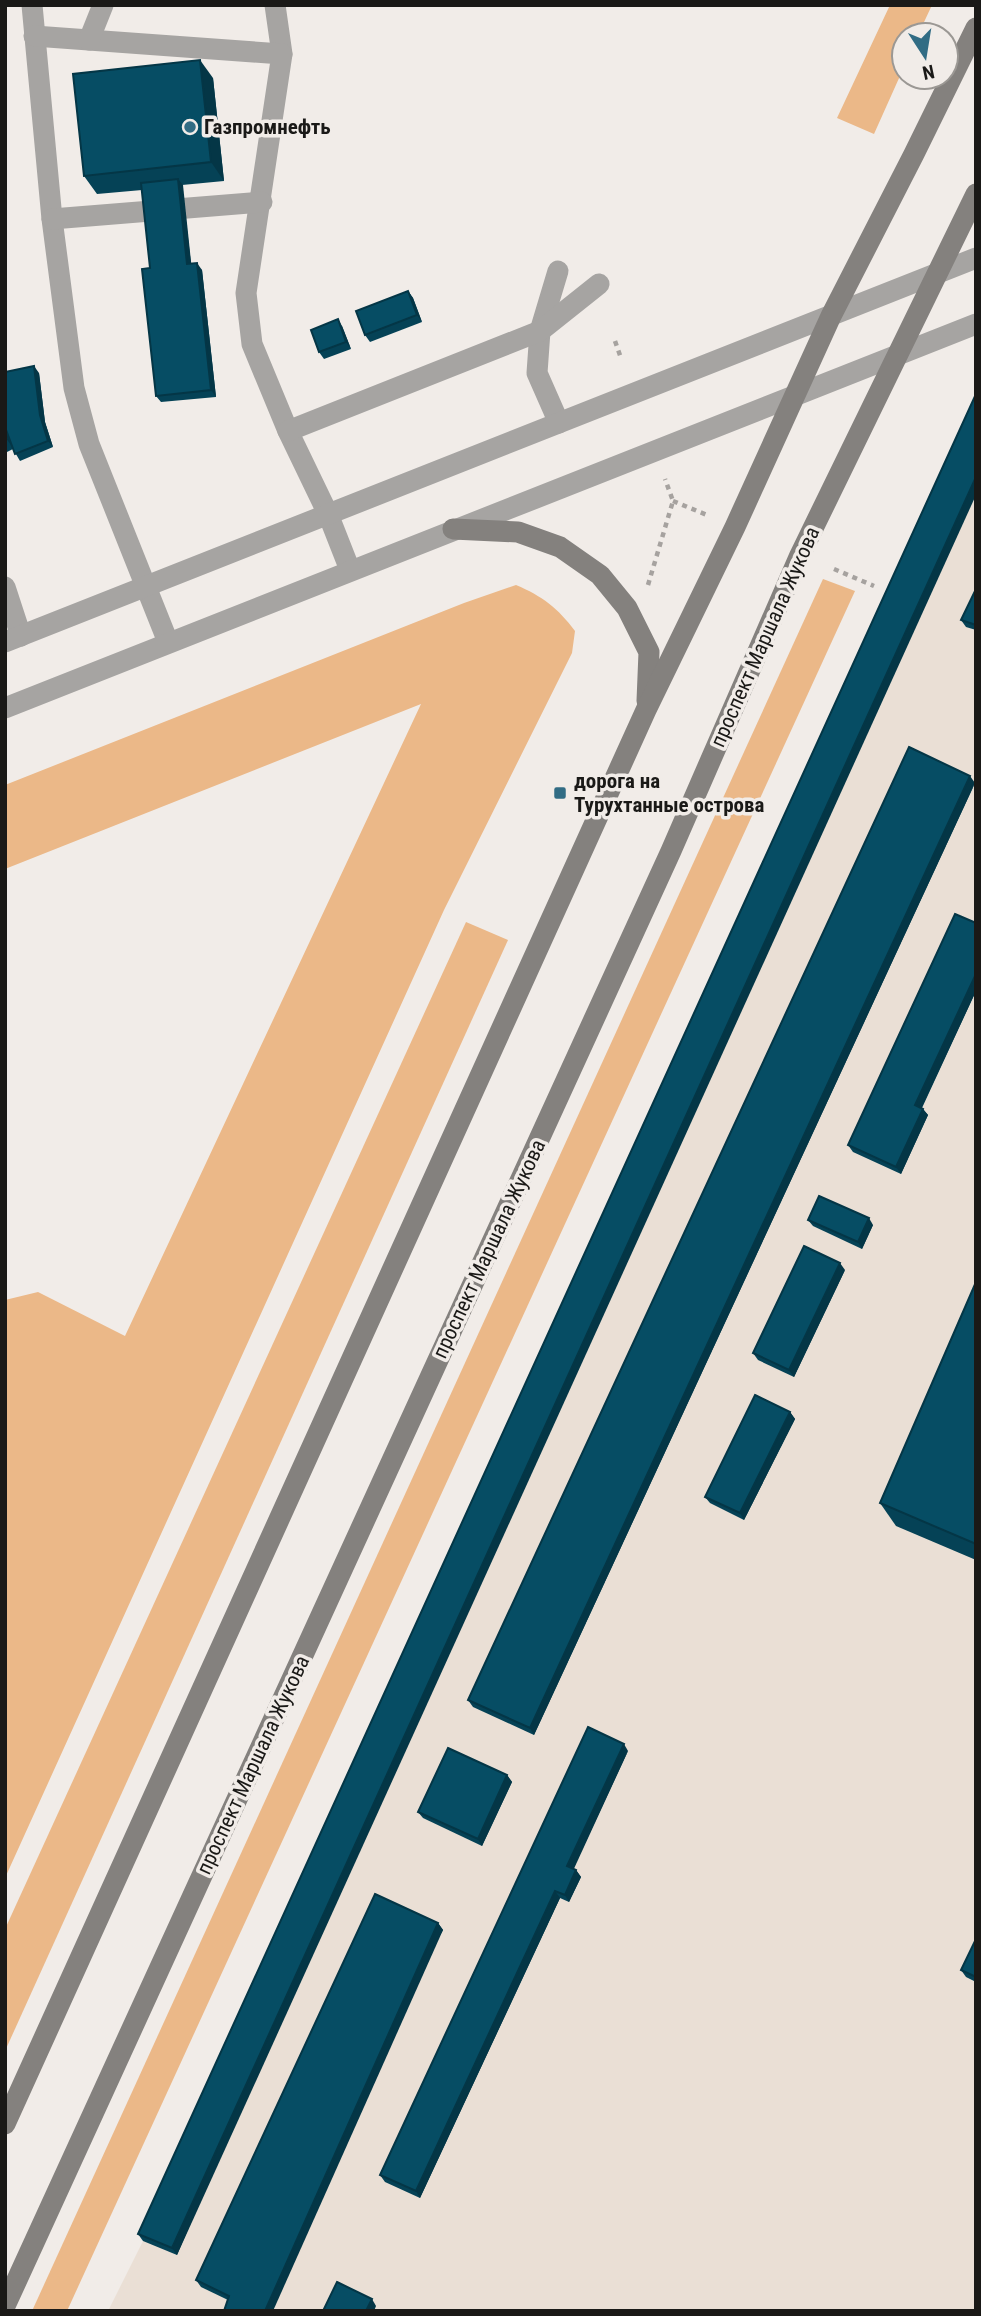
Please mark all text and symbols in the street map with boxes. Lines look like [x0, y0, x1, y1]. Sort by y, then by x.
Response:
north arrow [890, 21, 960, 91]
text: N [920, 60, 937, 85]
place label: Газпромнефть [204, 115, 331, 139]
marker: Газпромнефть [182, 119, 198, 135]
street label: проспект Маршала Жукова [706, 523, 824, 751]
place label: дорога на Турухтанные острова [574, 769, 764, 817]
marker: дорога на Турухтанные острова [552, 785, 568, 801]
street label: проспект Маршала Жукова [428, 1136, 550, 1362]
street label: проспект Маршала Жукова [192, 1652, 314, 1878]

